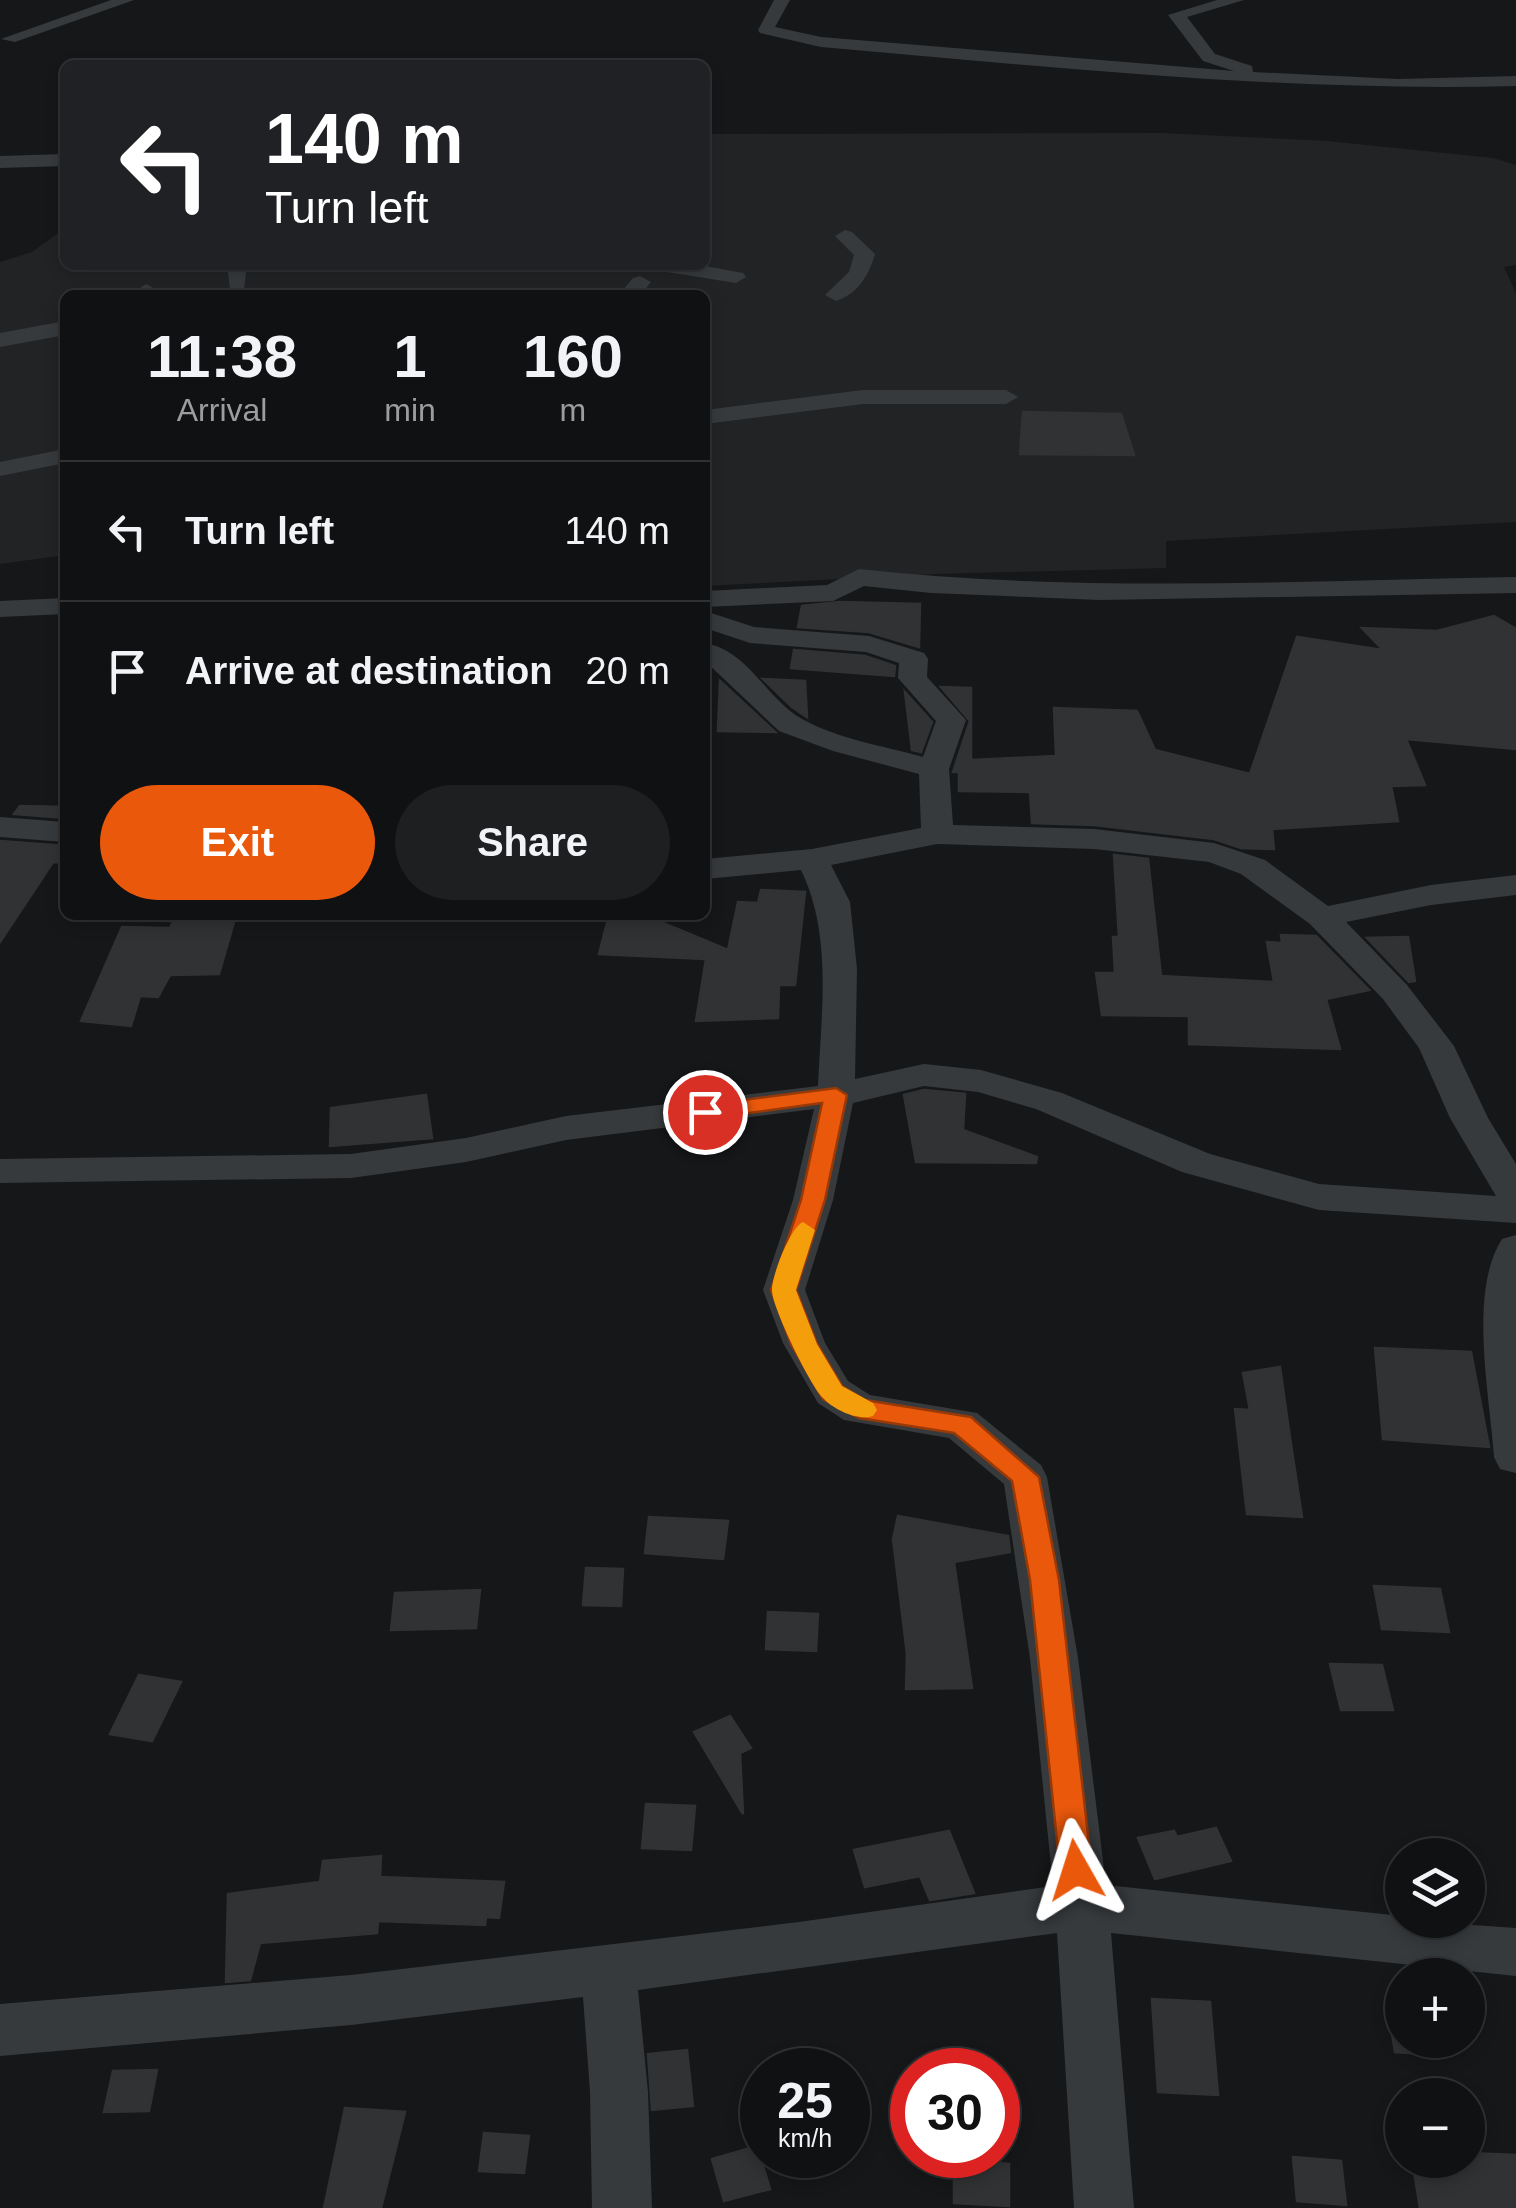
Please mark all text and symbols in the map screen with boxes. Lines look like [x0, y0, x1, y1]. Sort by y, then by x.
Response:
icon: left [100, 100, 230, 230]
text: 140 m [265, 100, 463, 178]
text: Turn left [265, 182, 428, 233]
text: 11:38 [147, 323, 297, 390]
text: 1 [393, 323, 427, 390]
text: 160 [523, 323, 623, 390]
text: Arrival [177, 392, 267, 428]
text: min [384, 392, 436, 428]
text: m [560, 392, 586, 428]
icon: left [100, 504, 155, 559]
text: Turn left [185, 510, 334, 552]
text: 140 m [564, 510, 670, 552]
icon: arrive [100, 644, 155, 699]
text: Arrive at destination [185, 650, 552, 692]
text: 20 m [586, 650, 670, 692]
button: Exit [100, 785, 375, 900]
button: Share [395, 785, 670, 900]
pin [663, 1070, 748, 1155]
icon: arrive [678, 1085, 733, 1140]
position arrow [1024, 1818, 1128, 1922]
map controls [1385, 1838, 1485, 2178]
button: layers [1385, 1838, 1485, 1938]
button: + [1385, 1958, 1485, 2058]
speed limit sign: 30 [890, 2048, 1020, 2178]
text: 25 [777, 2073, 833, 2129]
button: − [1385, 2078, 1485, 2178]
text: km/h [778, 2124, 832, 2152]

